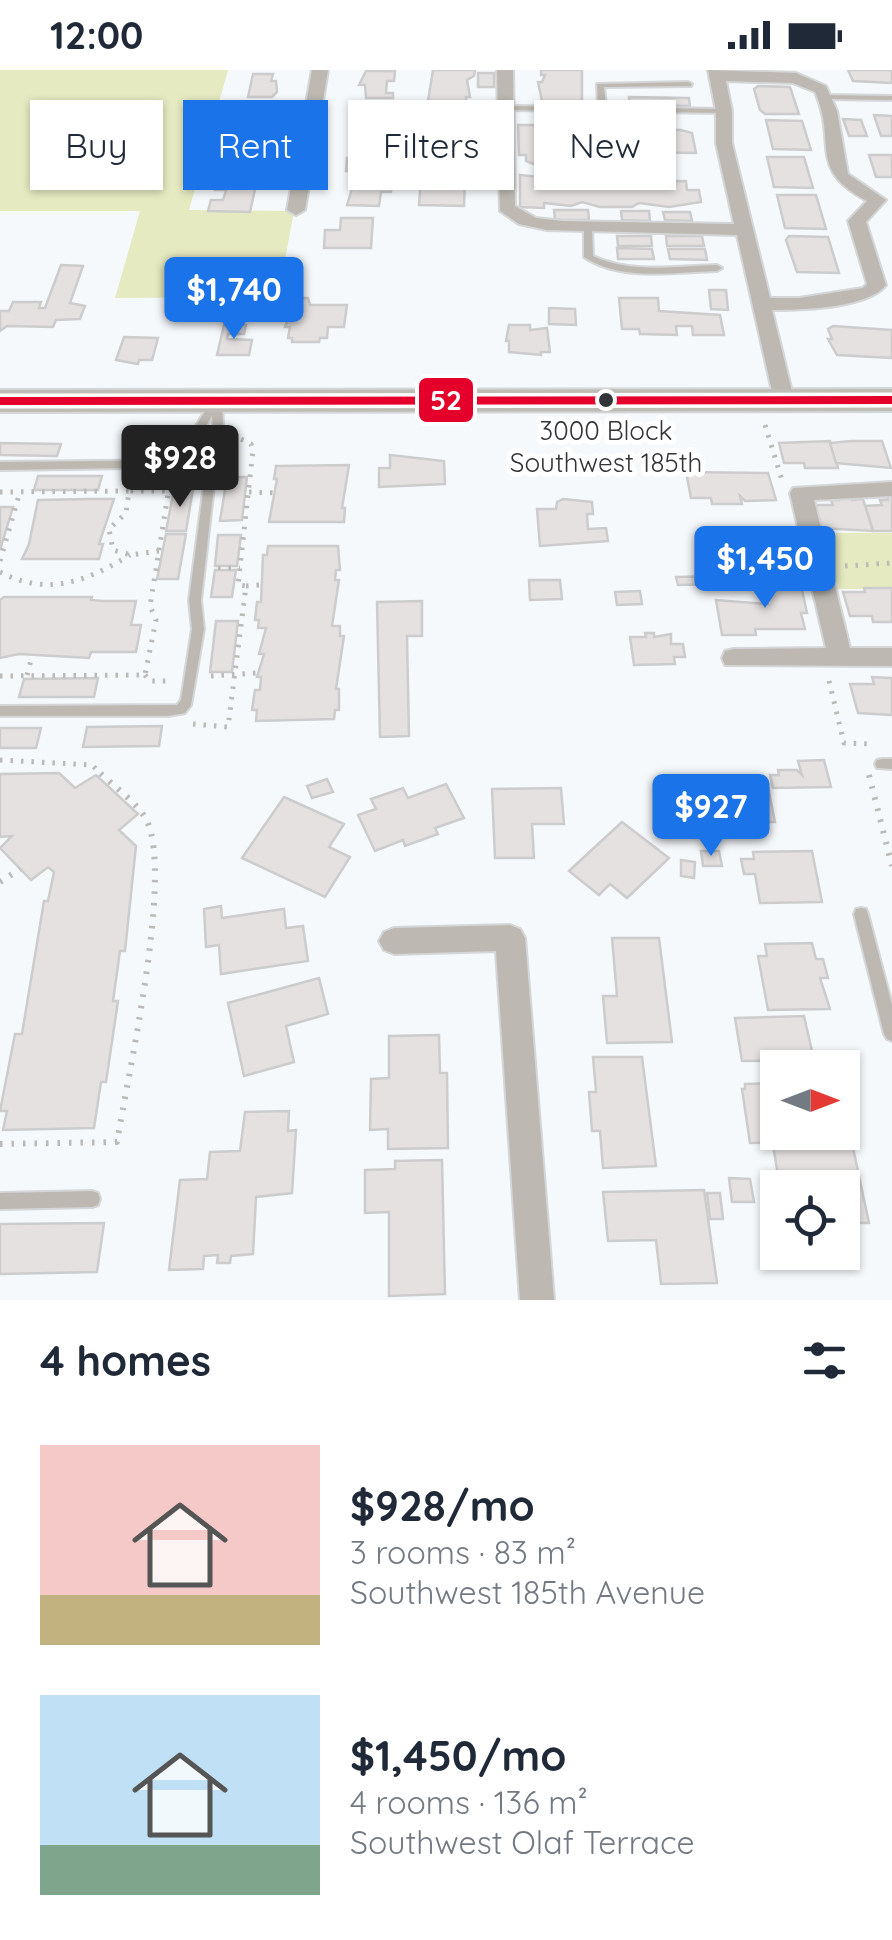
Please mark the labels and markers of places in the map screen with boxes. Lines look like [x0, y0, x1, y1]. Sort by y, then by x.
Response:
pin: $1,740 [153, 257, 315, 342]
marker: 3000 Block Southwest 185th [596, 390, 616, 410]
place label: 3000 Block Southwest 185th [510, 414, 702, 479]
pin: $928 [121, 425, 239, 510]
pin: $1,450 [684, 526, 846, 611]
pin: $927 [652, 774, 770, 859]

